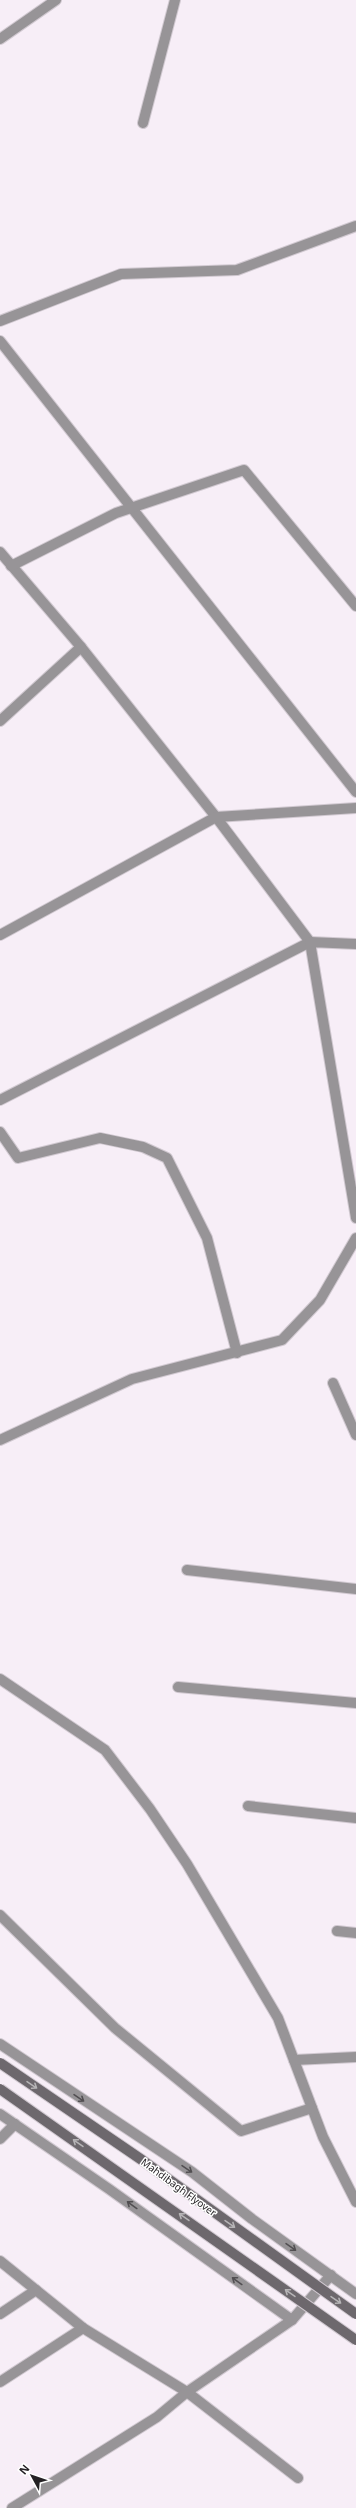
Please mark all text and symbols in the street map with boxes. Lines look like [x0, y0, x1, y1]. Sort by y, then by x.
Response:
one-way arrow [26, 2081, 37, 2089]
one-way arrow [73, 2094, 84, 2102]
one-way arrow [72, 2139, 83, 2147]
street label: Mahdibagh Flyover [139, 2155, 219, 2219]
one-way arrow [181, 2165, 192, 2173]
one-way arrow [126, 2201, 137, 2209]
one-way arrow [179, 2213, 190, 2221]
one-way arrow [224, 2220, 235, 2228]
one-way arrow [286, 2243, 297, 2251]
one-way arrow [232, 2277, 243, 2285]
one-way arrow [285, 2289, 296, 2297]
one-way arrow [330, 2296, 341, 2304]
north arrow [12, 2456, 52, 2496]
text: N [15, 2461, 33, 2478]

